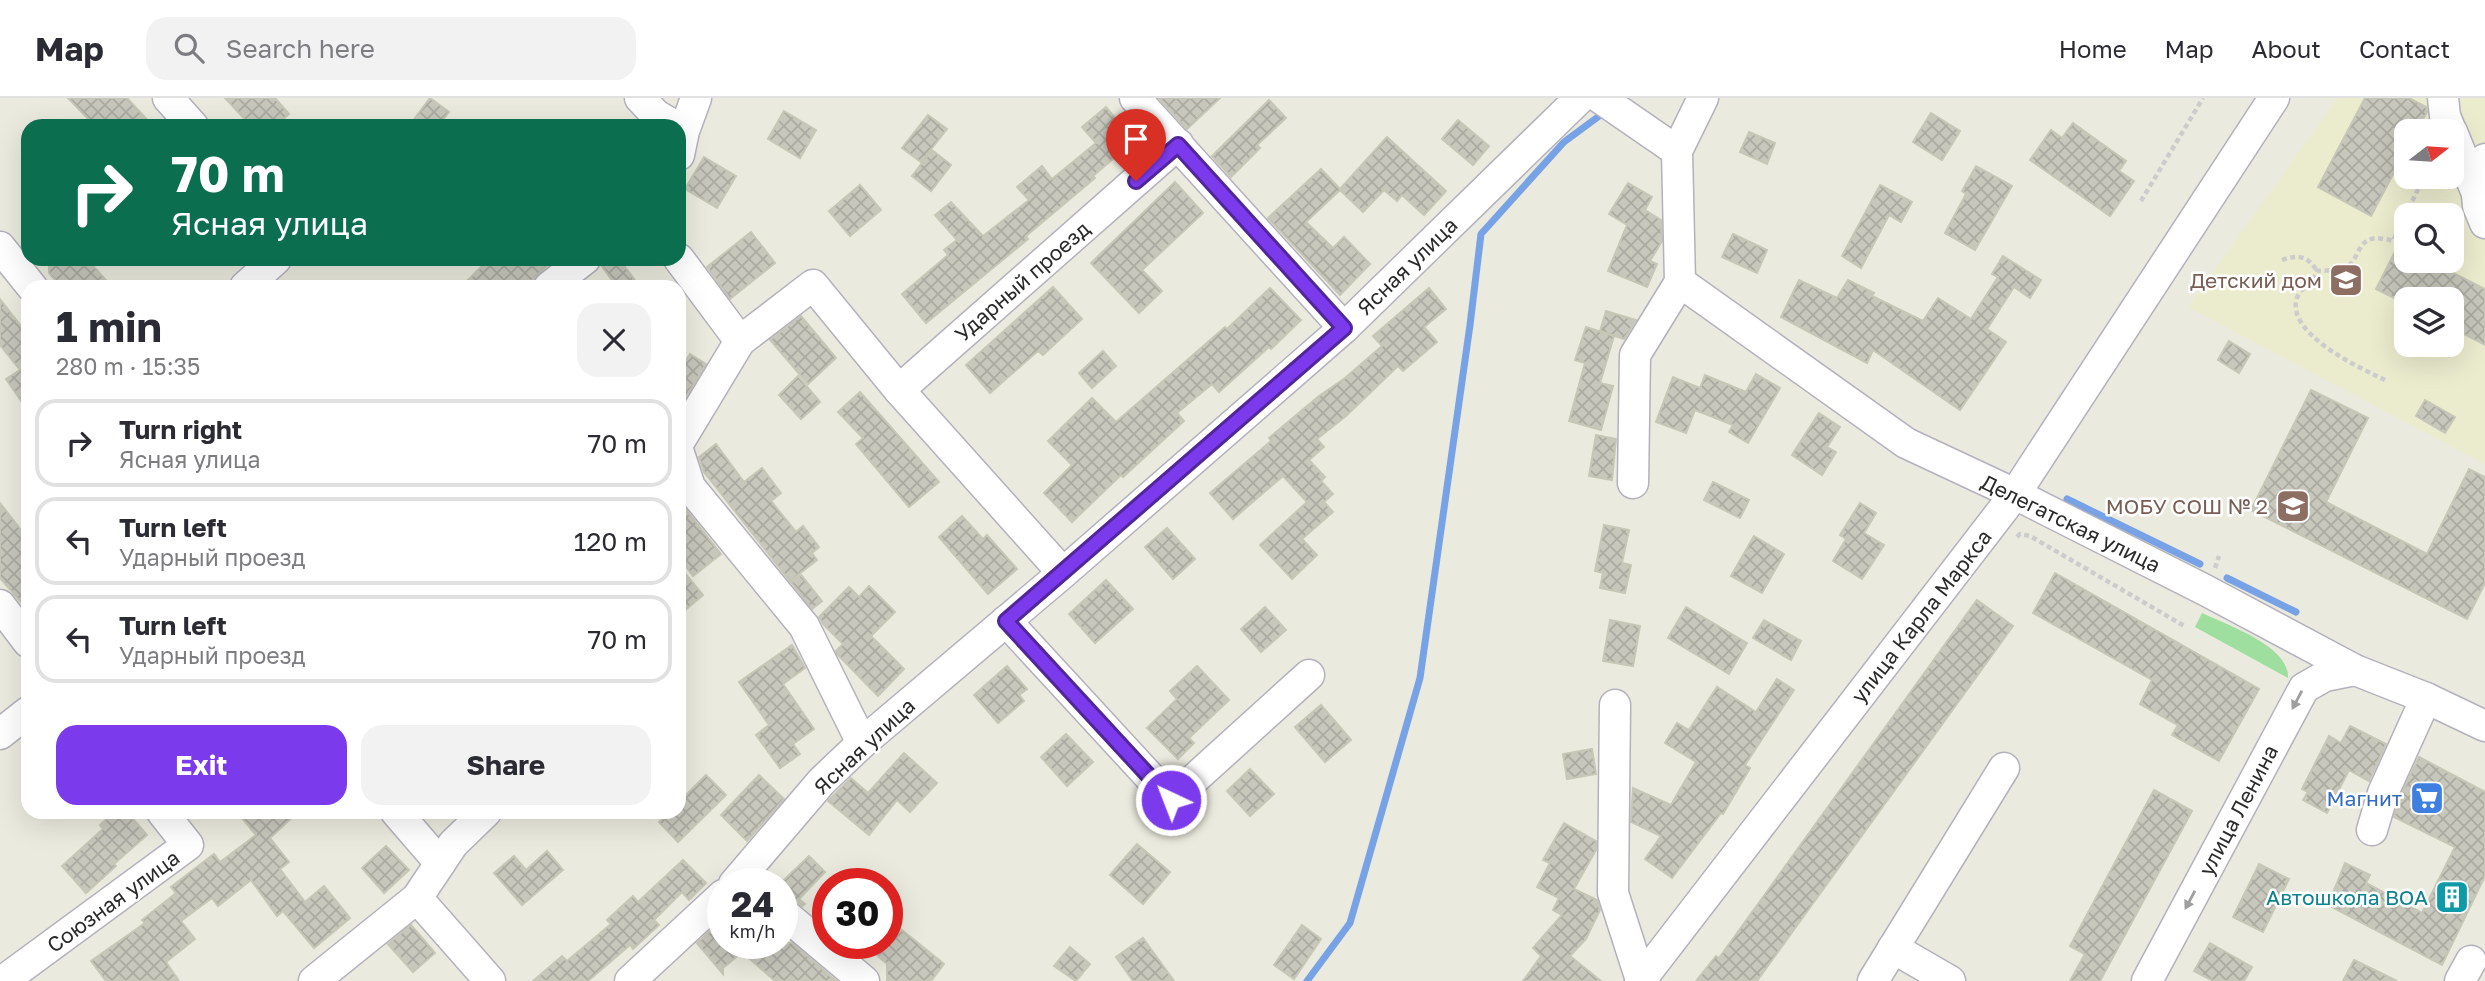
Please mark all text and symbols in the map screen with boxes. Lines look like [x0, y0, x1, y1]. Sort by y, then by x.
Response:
search box [146, 17, 636, 80]
text: Map [35, 29, 104, 68]
icon: search [170, 29, 208, 67]
text: Search here [226, 33, 375, 64]
text: Home [2059, 34, 2127, 63]
text: Map [2165, 34, 2214, 63]
text: About [2252, 34, 2321, 63]
text: Contact [2359, 34, 2450, 63]
pin [1106, 109, 1166, 181]
north arrow [2394, 119, 2464, 189]
map controls [2394, 119, 2464, 357]
icon: arrive [1117, 120, 1155, 158]
text: 70 m [171, 144, 285, 203]
icon: right [56, 147, 147, 238]
button: search [2394, 203, 2464, 273]
text: Ясная улица [171, 204, 368, 242]
street label: Ясная улица [1351, 212, 1463, 320]
street label: Ударный проезд [949, 215, 1095, 347]
school or university icon: Детский дом [2327, 261, 2365, 299]
place label: Детский дом [2190, 267, 2322, 293]
button: layers [2394, 287, 2464, 357]
text: 1 min [56, 301, 162, 351]
button: close [577, 303, 651, 377]
text: 280 m · 15:35 [56, 352, 200, 380]
text: Turn right [119, 414, 242, 445]
icon: right [60, 424, 98, 462]
text: 70 m [588, 428, 647, 459]
text: Ясная улица [119, 445, 261, 473]
street label: Делегатская улица [1977, 468, 2165, 578]
school or university icon: МОБУ СОШ № 2 [2274, 487, 2312, 525]
place label: МОБУ СОШ № 2 [2106, 493, 2268, 519]
text: Turn left [119, 512, 227, 543]
icon: left [60, 522, 98, 560]
street label: улица Карла Маркса [1845, 524, 1997, 708]
text: 120 m [574, 526, 647, 557]
text: Ударный проезд [119, 543, 306, 571]
text: Turn left [119, 610, 227, 641]
icon: left [60, 620, 98, 658]
text: 70 m [588, 624, 647, 655]
text: Ударный проезд [119, 641, 306, 669]
one-way arrow [2292, 690, 2304, 710]
street label: Ясная улица [808, 692, 920, 800]
button: Exit [56, 725, 347, 805]
button: Share [361, 725, 651, 805]
street label: улица Ленина [2193, 740, 2283, 880]
position arrow [1134, 763, 1208, 837]
supermarket icon: Магнит [2408, 779, 2446, 817]
place label: Магнит [2327, 785, 2402, 811]
street label: Союзная улица [42, 844, 184, 958]
speed limit sign: 30 [812, 868, 903, 959]
building icon: Автошкола ВОА [2433, 878, 2471, 916]
text: 24 [731, 883, 774, 925]
place label: Автошкола ВОА [2266, 884, 2428, 910]
one-way arrow [2184, 890, 2196, 910]
text: km/h [730, 920, 775, 942]

